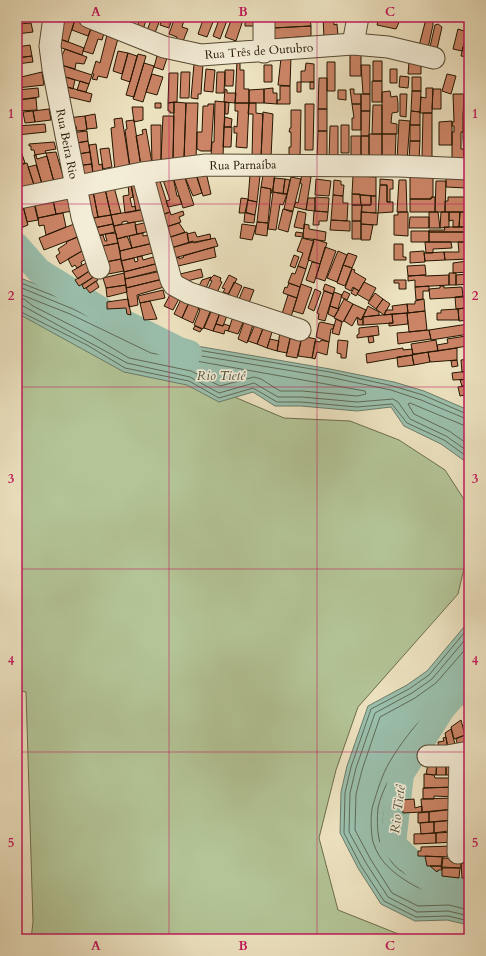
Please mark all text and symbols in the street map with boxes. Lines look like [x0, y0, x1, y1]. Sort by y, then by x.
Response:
text: A [91, 3, 101, 21]
text: B [238, 3, 248, 21]
text: C [385, 3, 395, 21]
street label: Rua Três de Outubro [204, 39, 314, 63]
text: 1 [8, 105, 14, 123]
text: 1 [472, 105, 478, 123]
street label: Rua Beira Rio [52, 108, 82, 181]
street label: Rua Parnaíba [209, 156, 277, 174]
text: 2 [8, 287, 15, 305]
text: 2 [472, 287, 479, 305]
water label: Rio Tietê [197, 367, 246, 385]
text: 3 [8, 470, 15, 488]
text: 3 [472, 470, 479, 488]
text: 4 [8, 652, 15, 670]
text: 4 [472, 652, 479, 670]
water label: Rio Tietê [386, 783, 410, 834]
text: 5 [8, 834, 14, 852]
text: 5 [472, 834, 478, 852]
text: A [91, 937, 101, 955]
text: B [238, 937, 248, 955]
text: C [385, 937, 395, 955]

